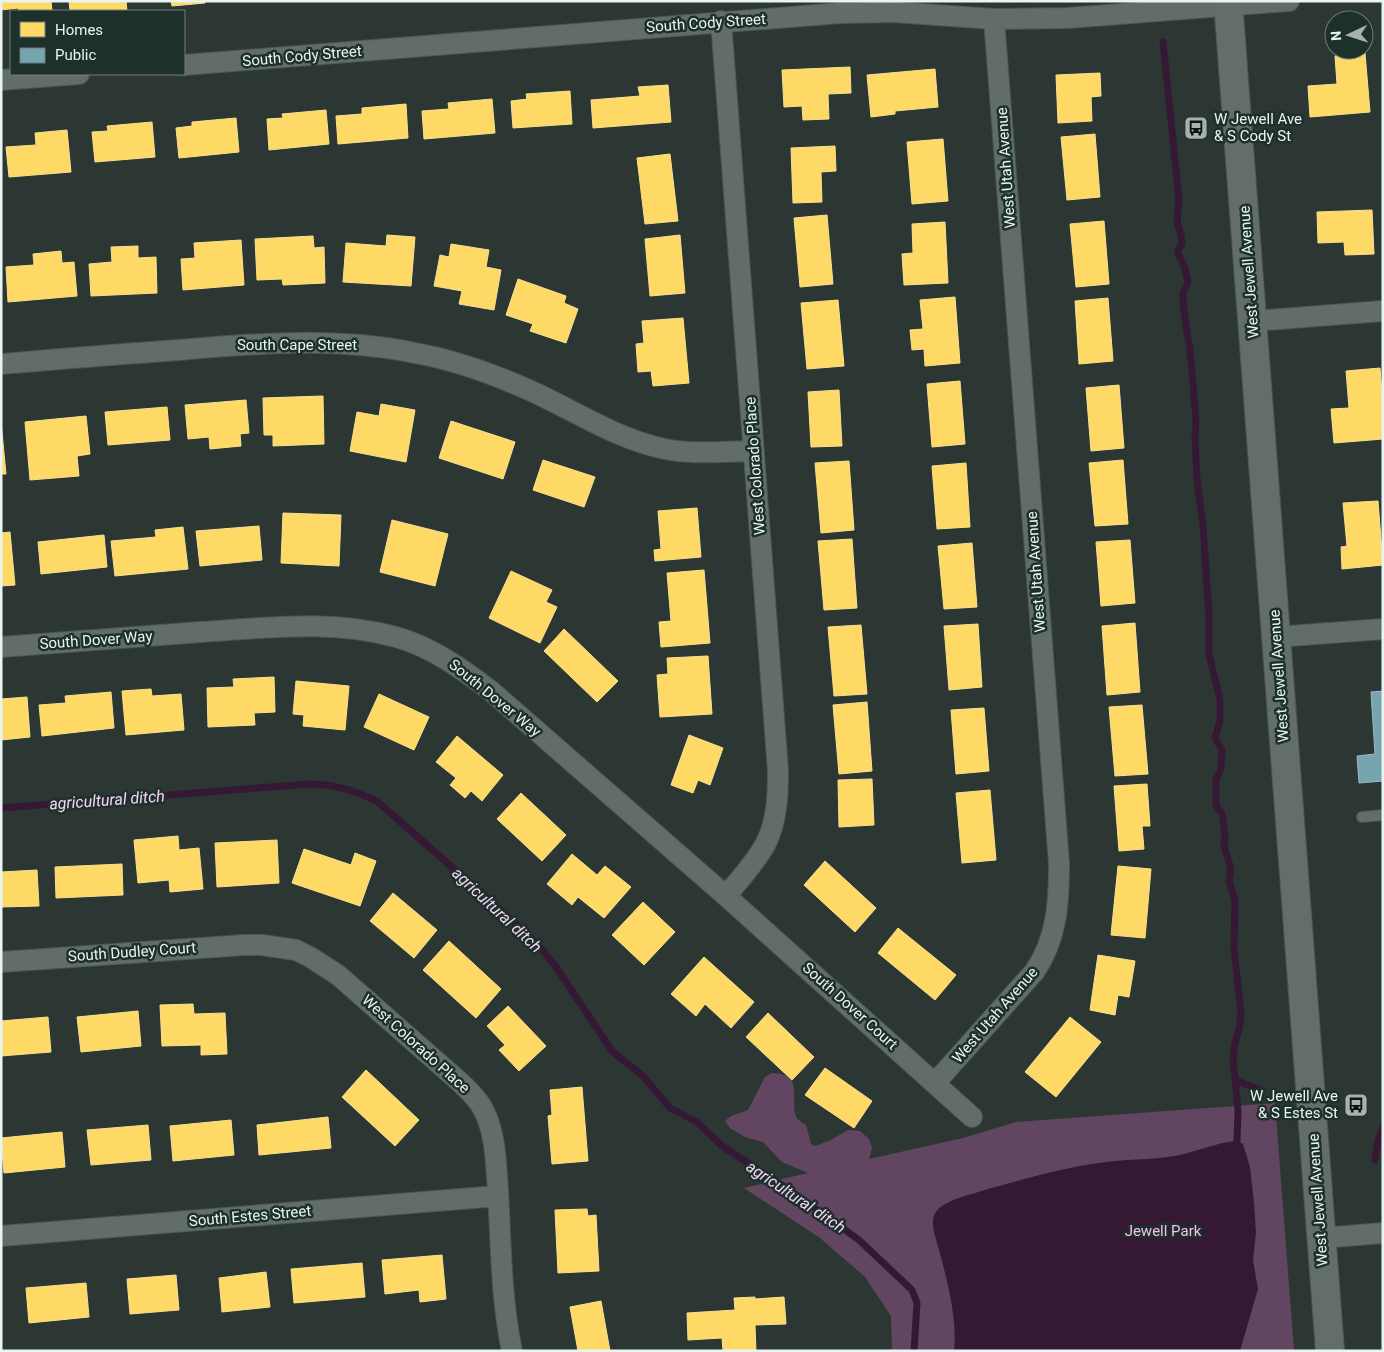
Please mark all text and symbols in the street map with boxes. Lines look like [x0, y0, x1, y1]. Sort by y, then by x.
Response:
legend [10, 10, 185, 75]
street label: South Cody Street [646, 10, 766, 36]
north arrow [1324, 10, 1374, 60]
text: Homes [55, 21, 103, 39]
text: N [1328, 30, 1344, 41]
street label: South Cody Street [242, 42, 363, 70]
text: Public [55, 46, 96, 64]
street label: West Utah Avenue [993, 107, 1019, 229]
place label: W Jewell Ave & S Cody St [1214, 110, 1302, 145]
bus stop icon: W Jewell Ave & S Cody St [1183, 115, 1209, 141]
street label: West Jewell Avenue [1235, 205, 1263, 339]
street label: South Cape Street [237, 336, 357, 354]
street label: West Colorado Place [741, 396, 769, 536]
street label: West Utah Avenue [1023, 511, 1049, 633]
street label: West Jewell Avenue [1265, 609, 1293, 743]
street label: South Dover Way [39, 627, 153, 653]
street label: South Dover Way [445, 655, 545, 741]
water label: agricultural ditch [49, 786, 165, 814]
water label: agricultural ditch [448, 864, 546, 956]
street label: South Dudley Court [67, 939, 197, 965]
street label: South Dover Court [799, 959, 901, 1053]
street label: West Utah Avenue [948, 963, 1042, 1067]
street label: West Colorado Place [358, 991, 474, 1097]
place label: W Jewell Ave & S Estes St [1250, 1087, 1338, 1122]
bus stop icon: W Jewell Ave & S Estes St [1343, 1092, 1369, 1118]
street label: West Jewell Avenue [1304, 1133, 1332, 1267]
water label: agricultural ditch [743, 1157, 849, 1237]
street label: South Estes Street [188, 1202, 312, 1230]
park label: Jewell Park [1125, 1222, 1202, 1240]

